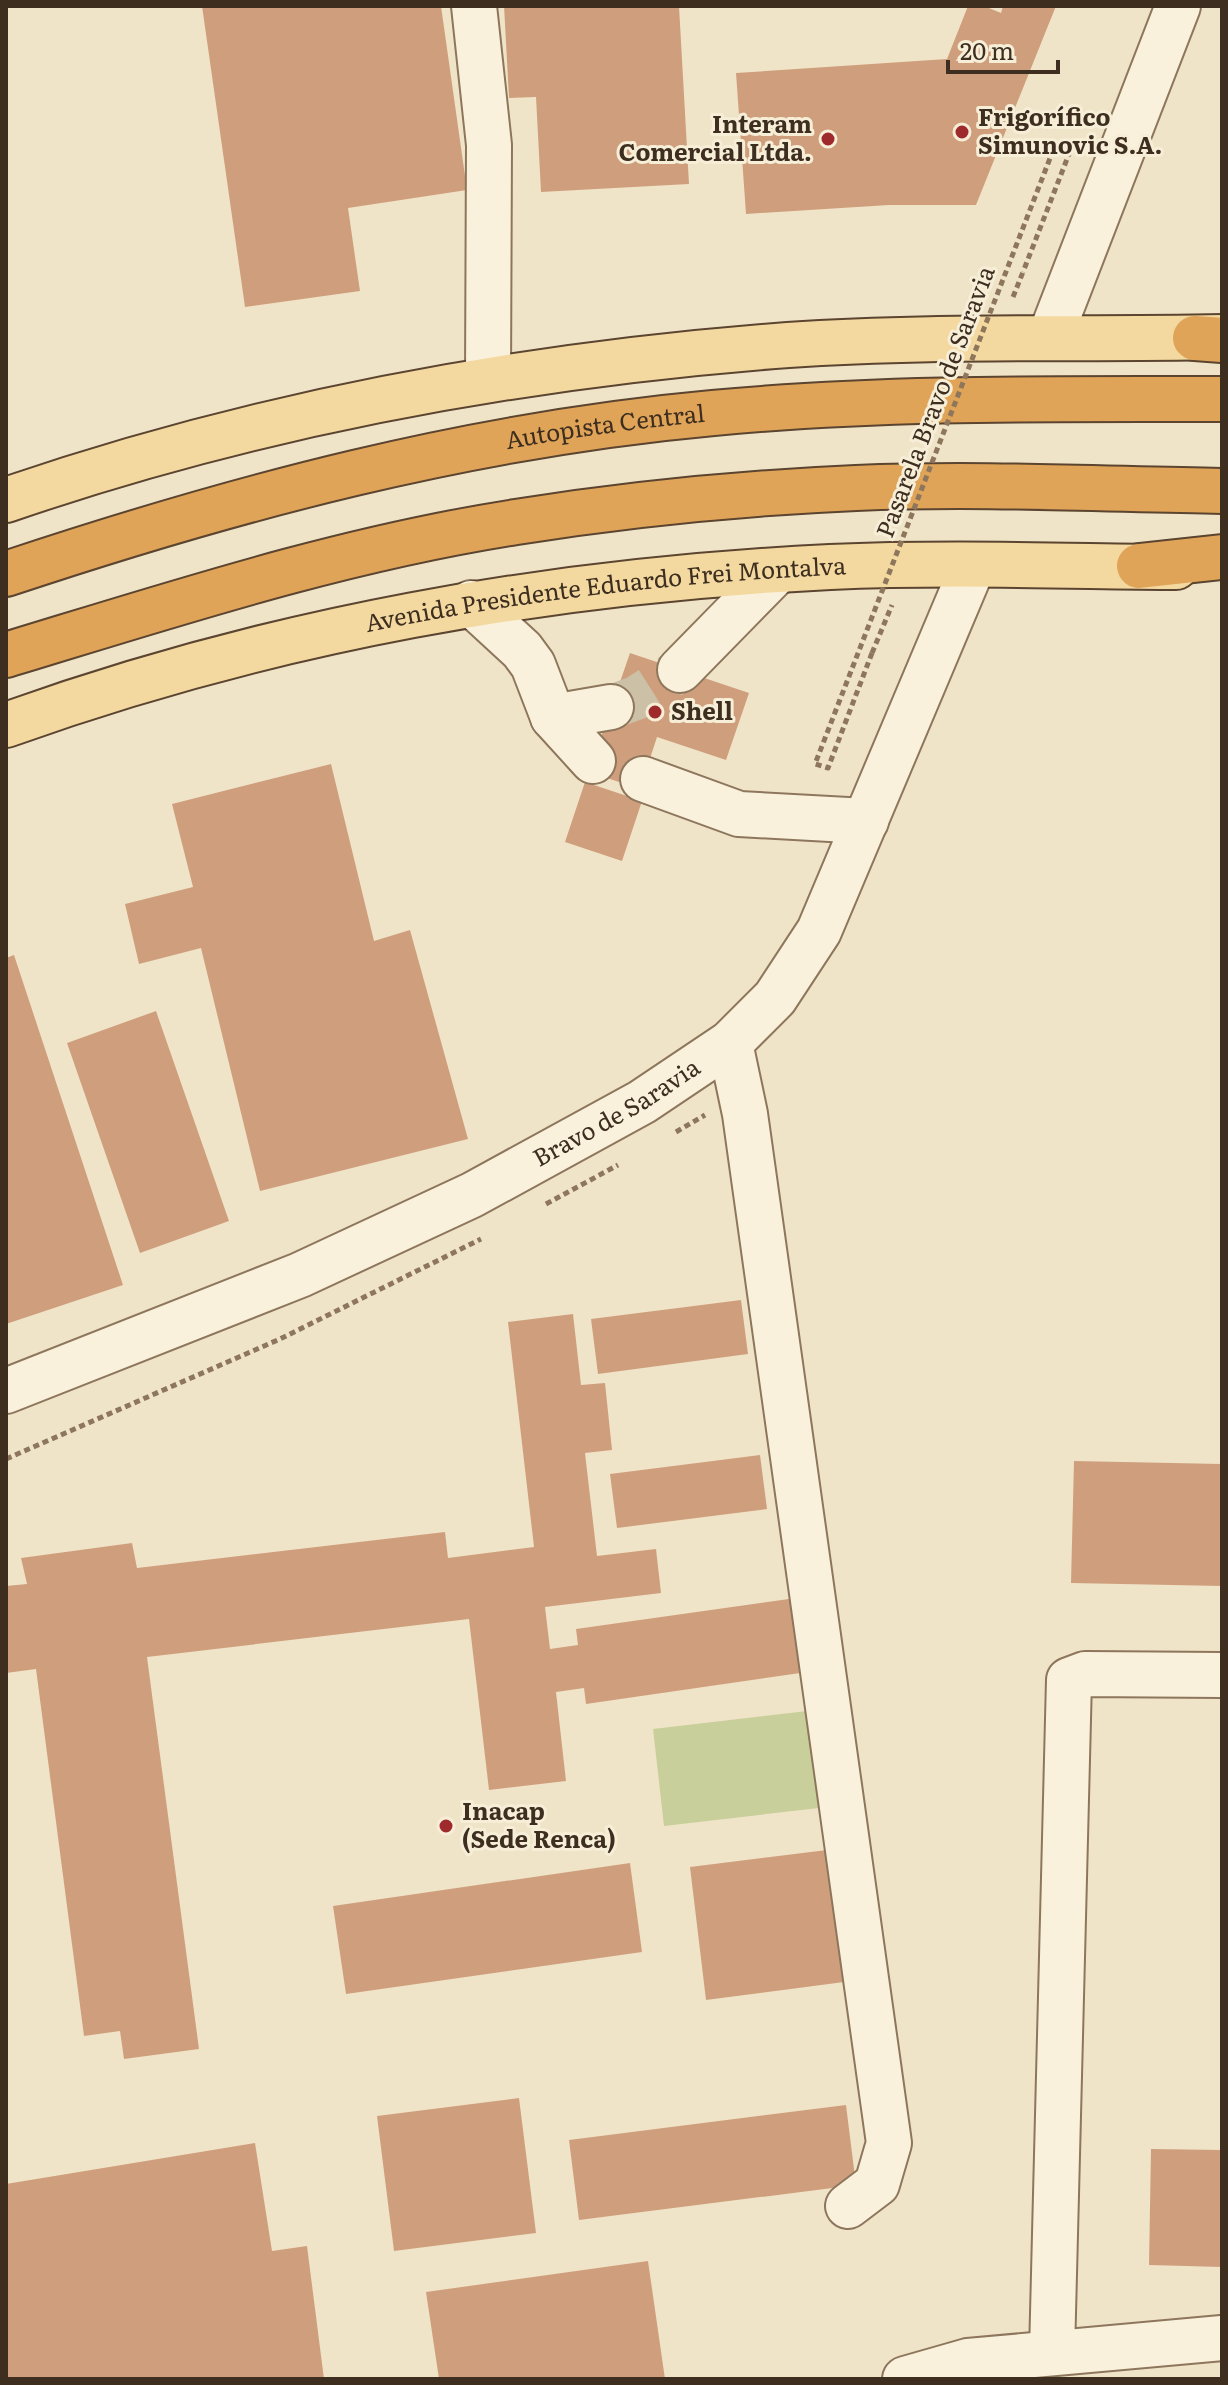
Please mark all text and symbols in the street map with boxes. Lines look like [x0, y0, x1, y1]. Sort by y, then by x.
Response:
scale bar [948, 24, 1058, 74]
text: 20 m [960, 32, 1014, 67]
place label: Frigorífico Simunovic S.A. [978, 98, 1162, 161]
place label: Interam Comercial Ltda. [619, 105, 812, 168]
marker: Frigorífico Simunovic S.A. [953, 123, 971, 141]
marker: Interam Comercial Ltda. [819, 130, 837, 148]
street label: Pasarela Bravo de Saravia [866, 260, 1002, 542]
street label: Autopista Central [502, 394, 706, 456]
street label: Avenida Presidente Eduardo Frei Montalva [362, 546, 847, 639]
place label: Shell [671, 692, 733, 727]
marker: Shell [646, 703, 664, 721]
street label: Bravo de Saravia [525, 1048, 706, 1174]
place label: Inacap (Sede Renca) [462, 1792, 616, 1855]
marker: Inacap (Sede Renca) [437, 1817, 455, 1835]

